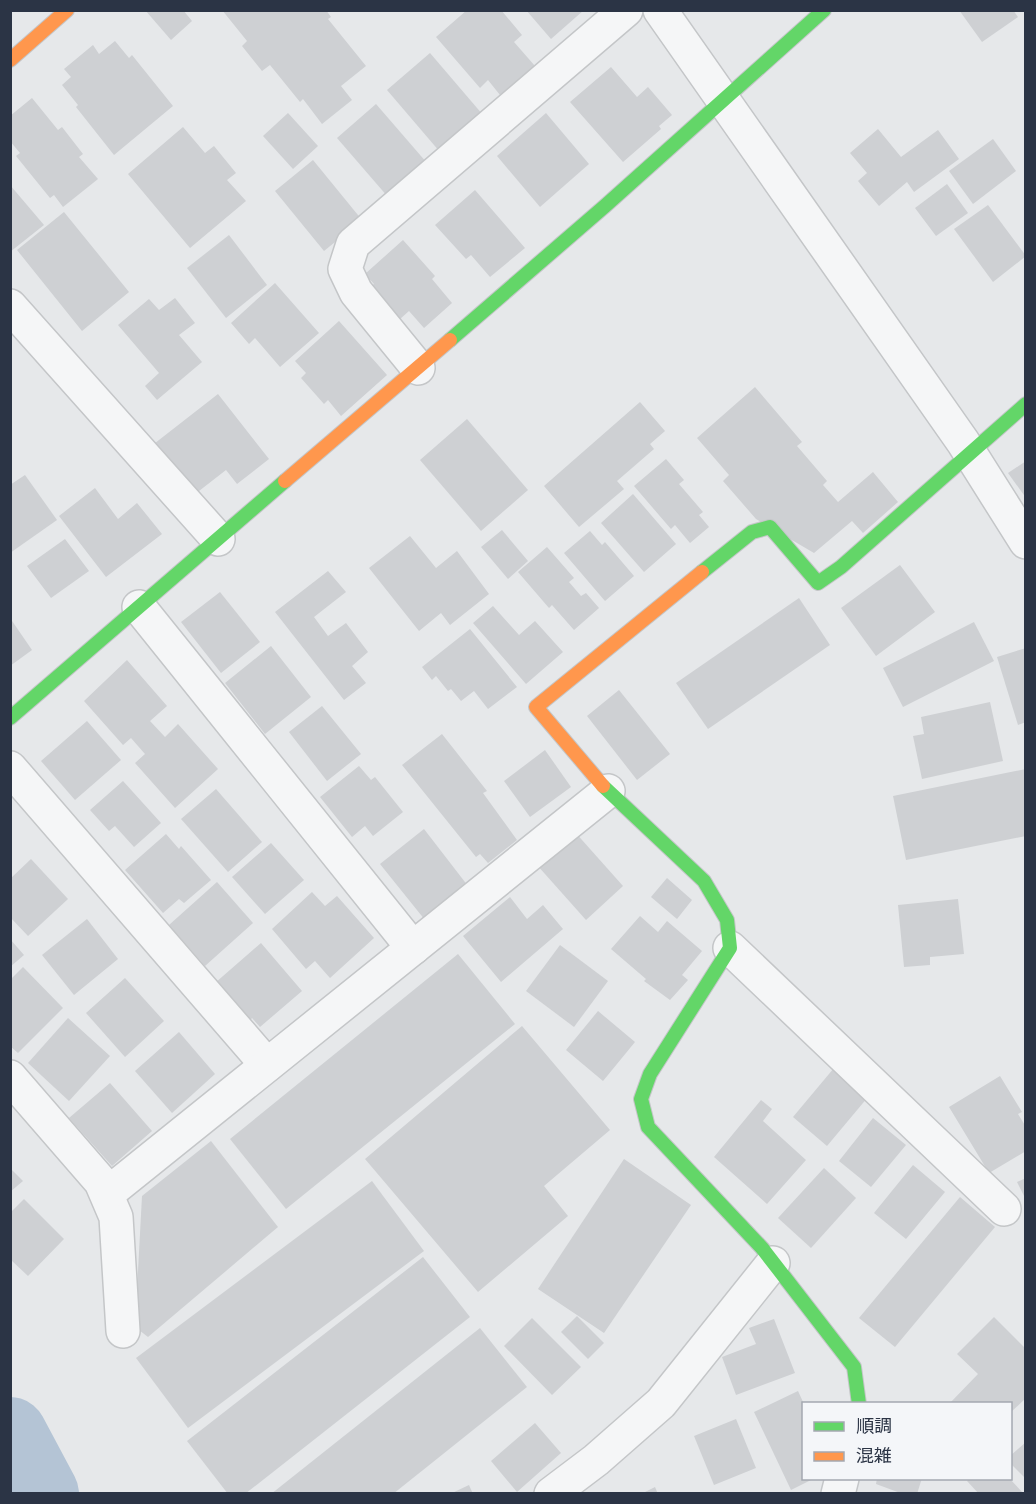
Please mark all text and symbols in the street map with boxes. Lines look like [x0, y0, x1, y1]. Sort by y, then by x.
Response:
legend [802, 1402, 1012, 1480]
text: 順調 [856, 1415, 892, 1437]
text: 混雑 [856, 1445, 892, 1467]

